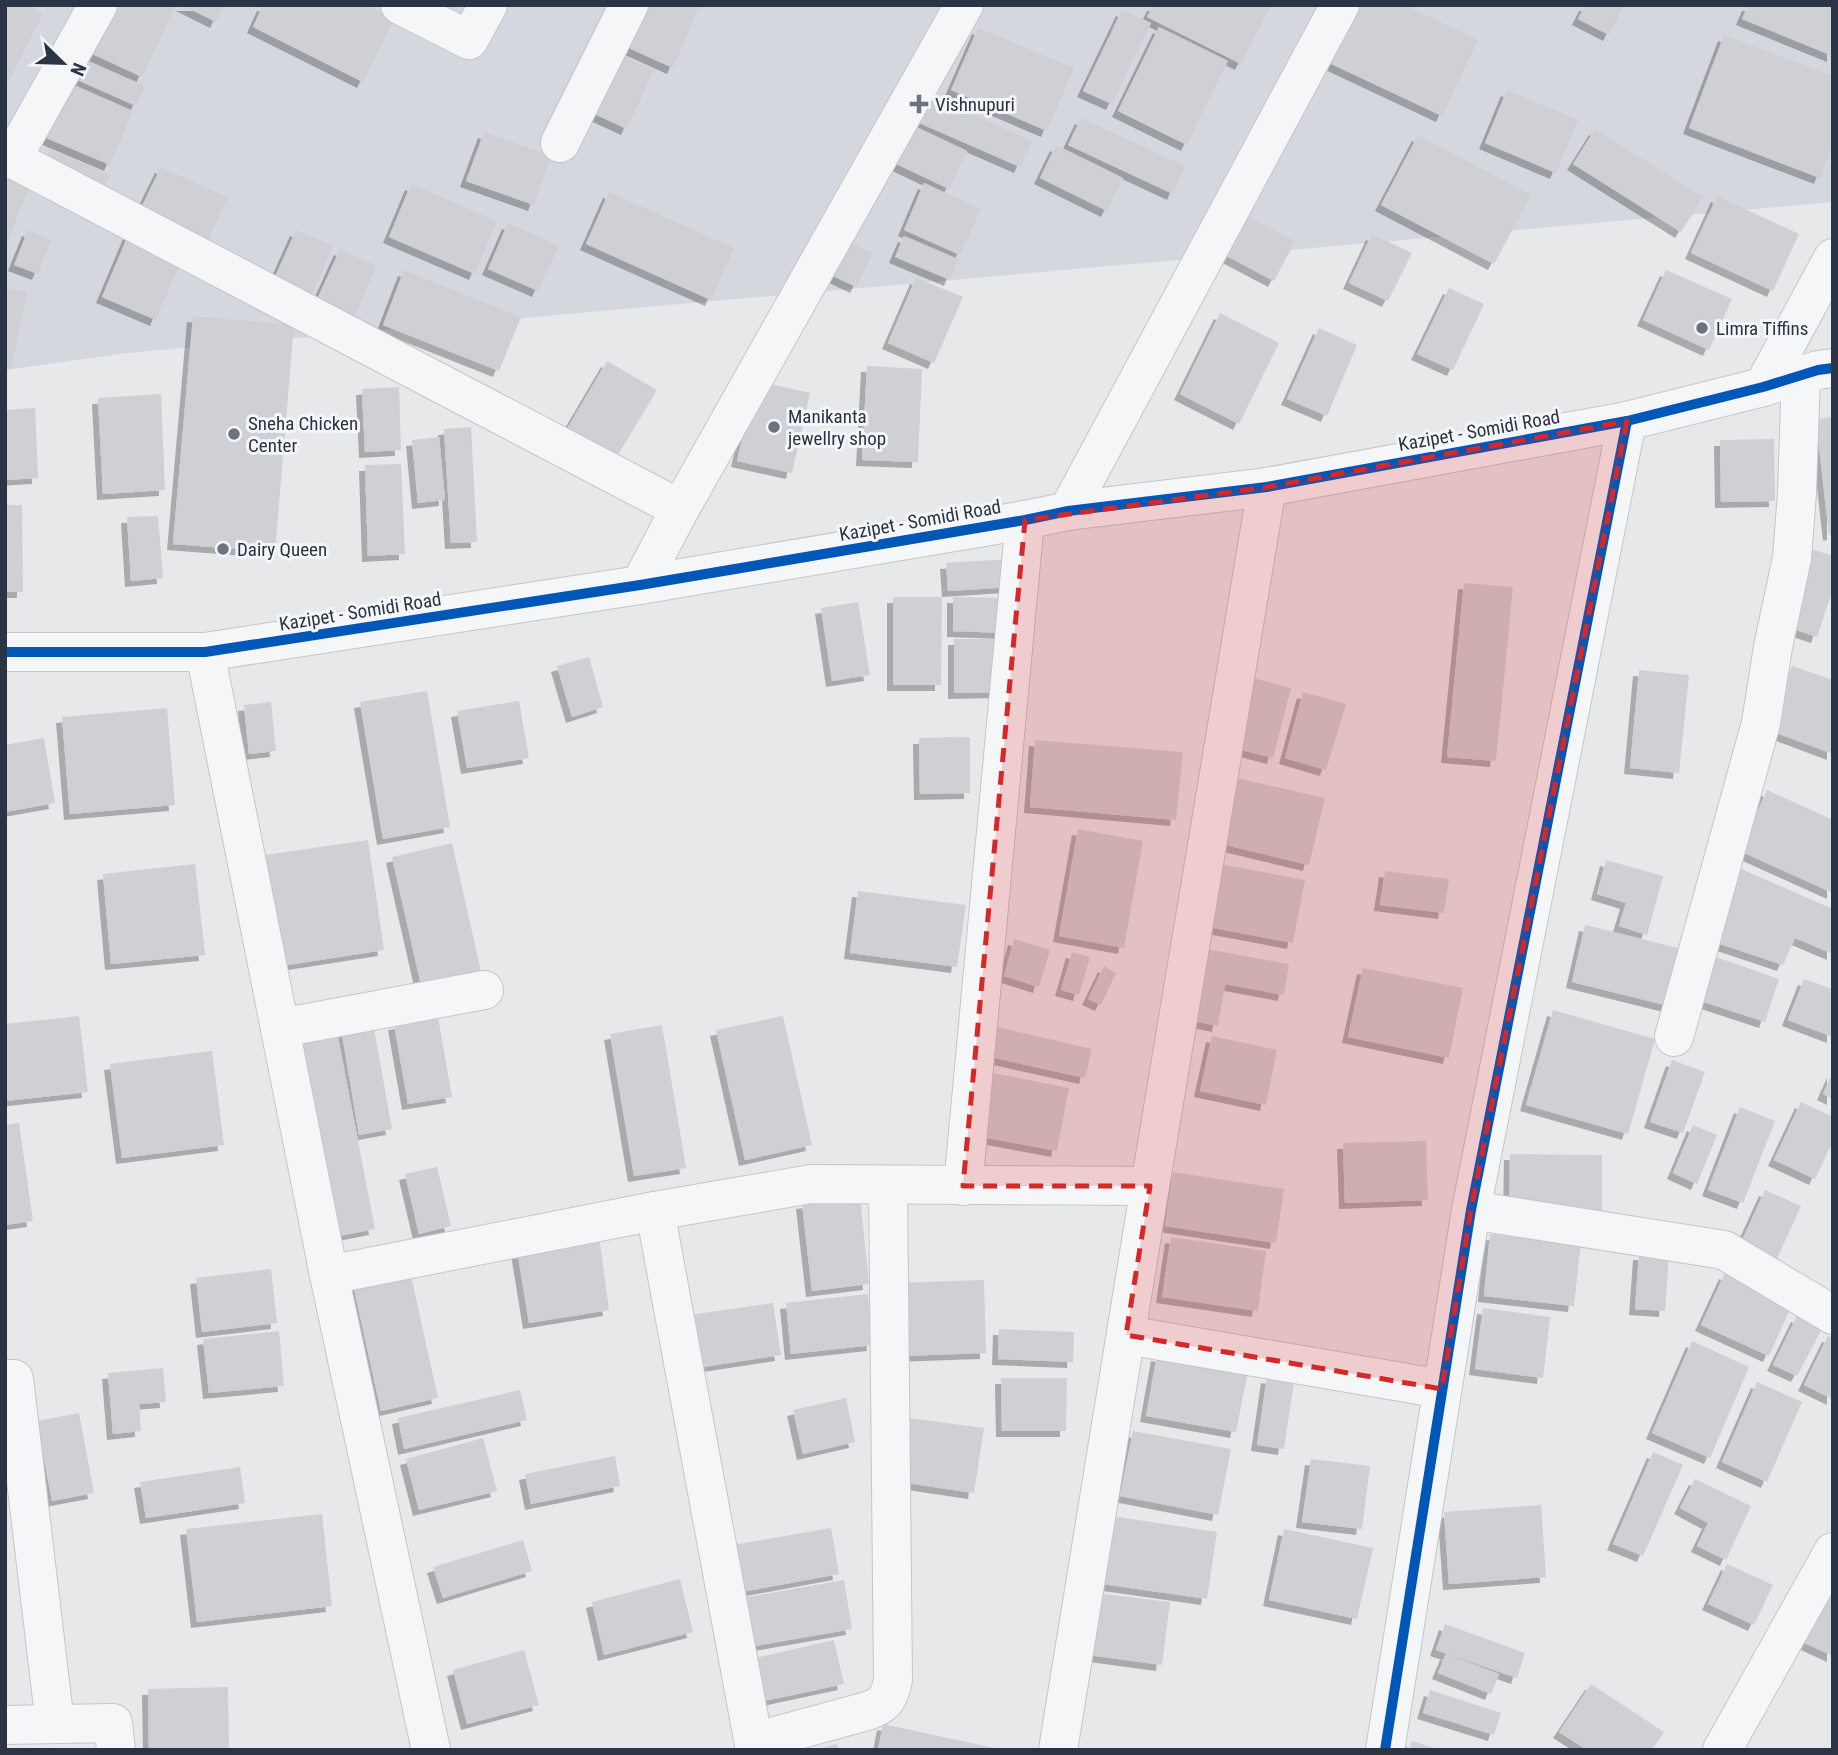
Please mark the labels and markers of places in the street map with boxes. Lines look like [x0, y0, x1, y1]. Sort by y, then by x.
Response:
place label: Vishnupuri [935, 93, 1015, 116]
marker: Vishnupuri [909, 94, 929, 114]
place label: Limra Tiffins [1716, 317, 1808, 340]
marker: Limra Tiffins [1694, 320, 1710, 336]
place label: Manikanta jewellry shop [787, 405, 886, 450]
place label: Sneha Chicken Center [248, 412, 358, 457]
marker: Manikanta jewellry shop [766, 419, 782, 435]
marker: Sneha Chicken Center [226, 426, 242, 442]
place label: Dairy Queen [237, 538, 327, 561]
marker: Dairy Queen [215, 541, 231, 557]

